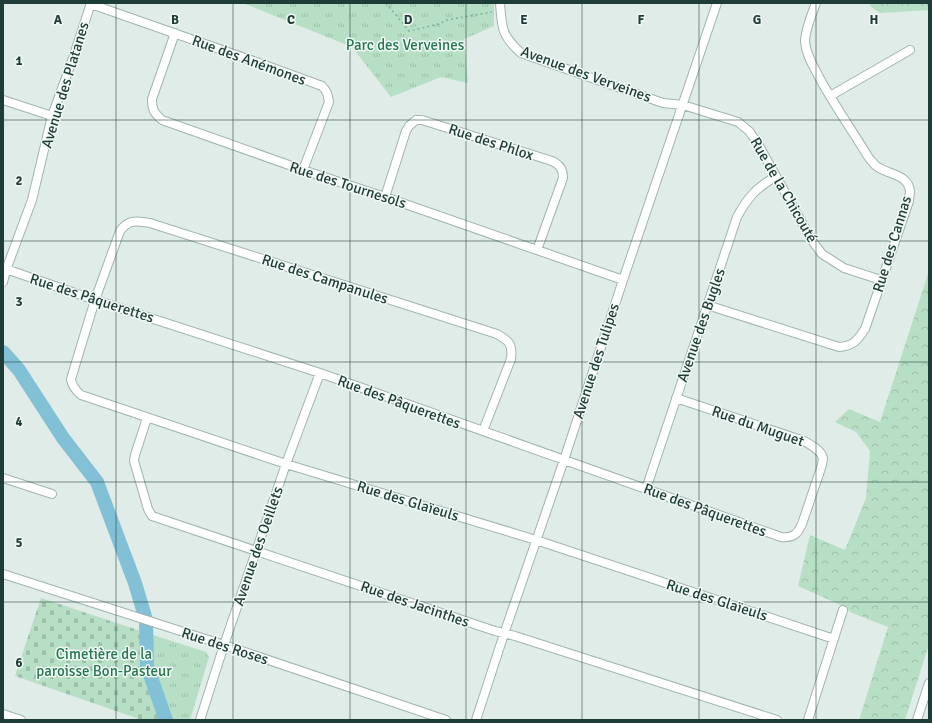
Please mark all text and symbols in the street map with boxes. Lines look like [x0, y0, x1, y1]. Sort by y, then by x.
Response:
text: B [171, 12, 179, 28]
text: C [287, 12, 295, 28]
text: D [404, 12, 413, 28]
text: E [520, 12, 528, 28]
text: F [638, 12, 645, 28]
text: G [753, 12, 761, 28]
text: H [870, 12, 878, 28]
street label: Avenue des Platanes [37, 20, 93, 150]
street label: Rue des Anémones [190, 31, 309, 89]
park label: Parc des Verveines [346, 36, 465, 54]
street label: Avenue des Verveines [518, 42, 654, 106]
text: 1 [15, 53, 23, 69]
street label: Rue des Phlox [446, 120, 536, 164]
street label: Rue de la Chicouté [747, 134, 821, 246]
street label: Rue des Tournesols [287, 158, 409, 212]
text: 2 [15, 173, 23, 189]
street label: Rue des Cannas [869, 193, 915, 294]
street label: Rue des Campanules [260, 250, 391, 308]
street label: Avenue des Bugles [673, 265, 729, 384]
street label: Rue des Pâquerettes [28, 269, 157, 327]
text: 3 [15, 294, 23, 310]
street label: Avenue des Tulipes [569, 301, 623, 421]
street label: Rue des Pâquerettes [335, 371, 463, 433]
street label: Rue du Muguet [710, 402, 806, 450]
text: 4 [15, 414, 23, 430]
street label: Rue des Glaïeuls [355, 477, 461, 525]
street label: Rue des Pâquerettes [641, 479, 769, 541]
street label: Avenue des Oeillets [229, 484, 287, 608]
text: 5 [15, 535, 23, 551]
street label: Rue des Glaïeuls [664, 575, 770, 625]
street label: Rue des Jacinthes [358, 577, 472, 631]
street label: Rue des Roses [179, 624, 271, 669]
park label: Cimetière de la paroisse Bon-Pasteur [36, 645, 172, 680]
text: 6 [15, 655, 23, 671]

